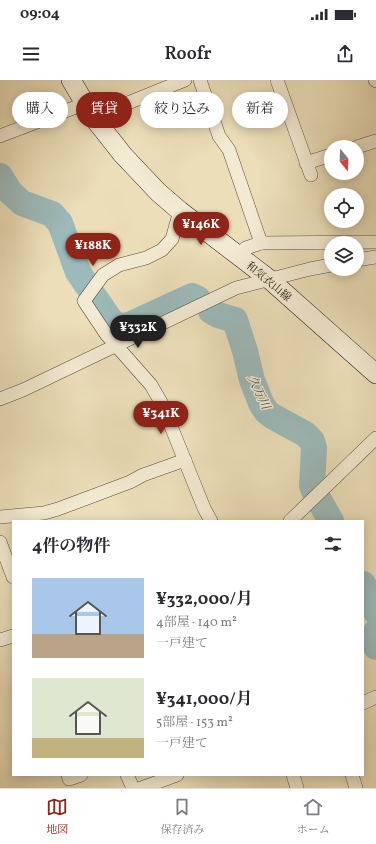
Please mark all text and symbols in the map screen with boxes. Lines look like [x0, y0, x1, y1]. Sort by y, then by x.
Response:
text: 09:04 [20, 4, 60, 25]
text: Roofr [164, 42, 212, 67]
icon: menu [20, 43, 42, 65]
icon: share [334, 43, 356, 65]
chip: 購入 [12, 92, 68, 128]
chip: 賃貸 [76, 92, 132, 128]
chip: 絞り込み [140, 92, 224, 128]
chip: 新着 [232, 92, 288, 128]
north arrow [324, 140, 364, 180]
map controls [324, 140, 364, 276]
button: locate [324, 188, 364, 228]
pin: ¥146K [173, 212, 229, 246]
text: ¥146K [182, 216, 220, 234]
pin: ¥188K [65, 233, 121, 267]
button: layers [324, 236, 364, 276]
text: ¥188K [74, 237, 112, 255]
street label: 和気衣山線 [242, 259, 294, 306]
pin: ¥332K [110, 315, 166, 349]
text: ¥332K [119, 319, 157, 337]
water label: 久万川 [243, 373, 274, 414]
pin: ¥341K [133, 401, 189, 435]
text: ¥341K [142, 405, 180, 423]
icon: filters [322, 533, 344, 555]
text: 4件の物件 [32, 535, 110, 558]
text: ¥332,000/月 [156, 588, 253, 611]
icon: home [64, 594, 112, 642]
text: 4部屋 · 140 m² [156, 614, 237, 632]
text: 一戸建て [156, 635, 208, 653]
text: ¥341,000/月 [156, 688, 253, 711]
icon: home [64, 694, 112, 742]
text: 5部屋 · 153 m² [156, 714, 233, 732]
text: 一戸建て [156, 735, 208, 753]
tab: 地図 [46, 796, 68, 838]
tab: 保存済み [160, 796, 204, 838]
tab: ホーム [297, 796, 330, 838]

